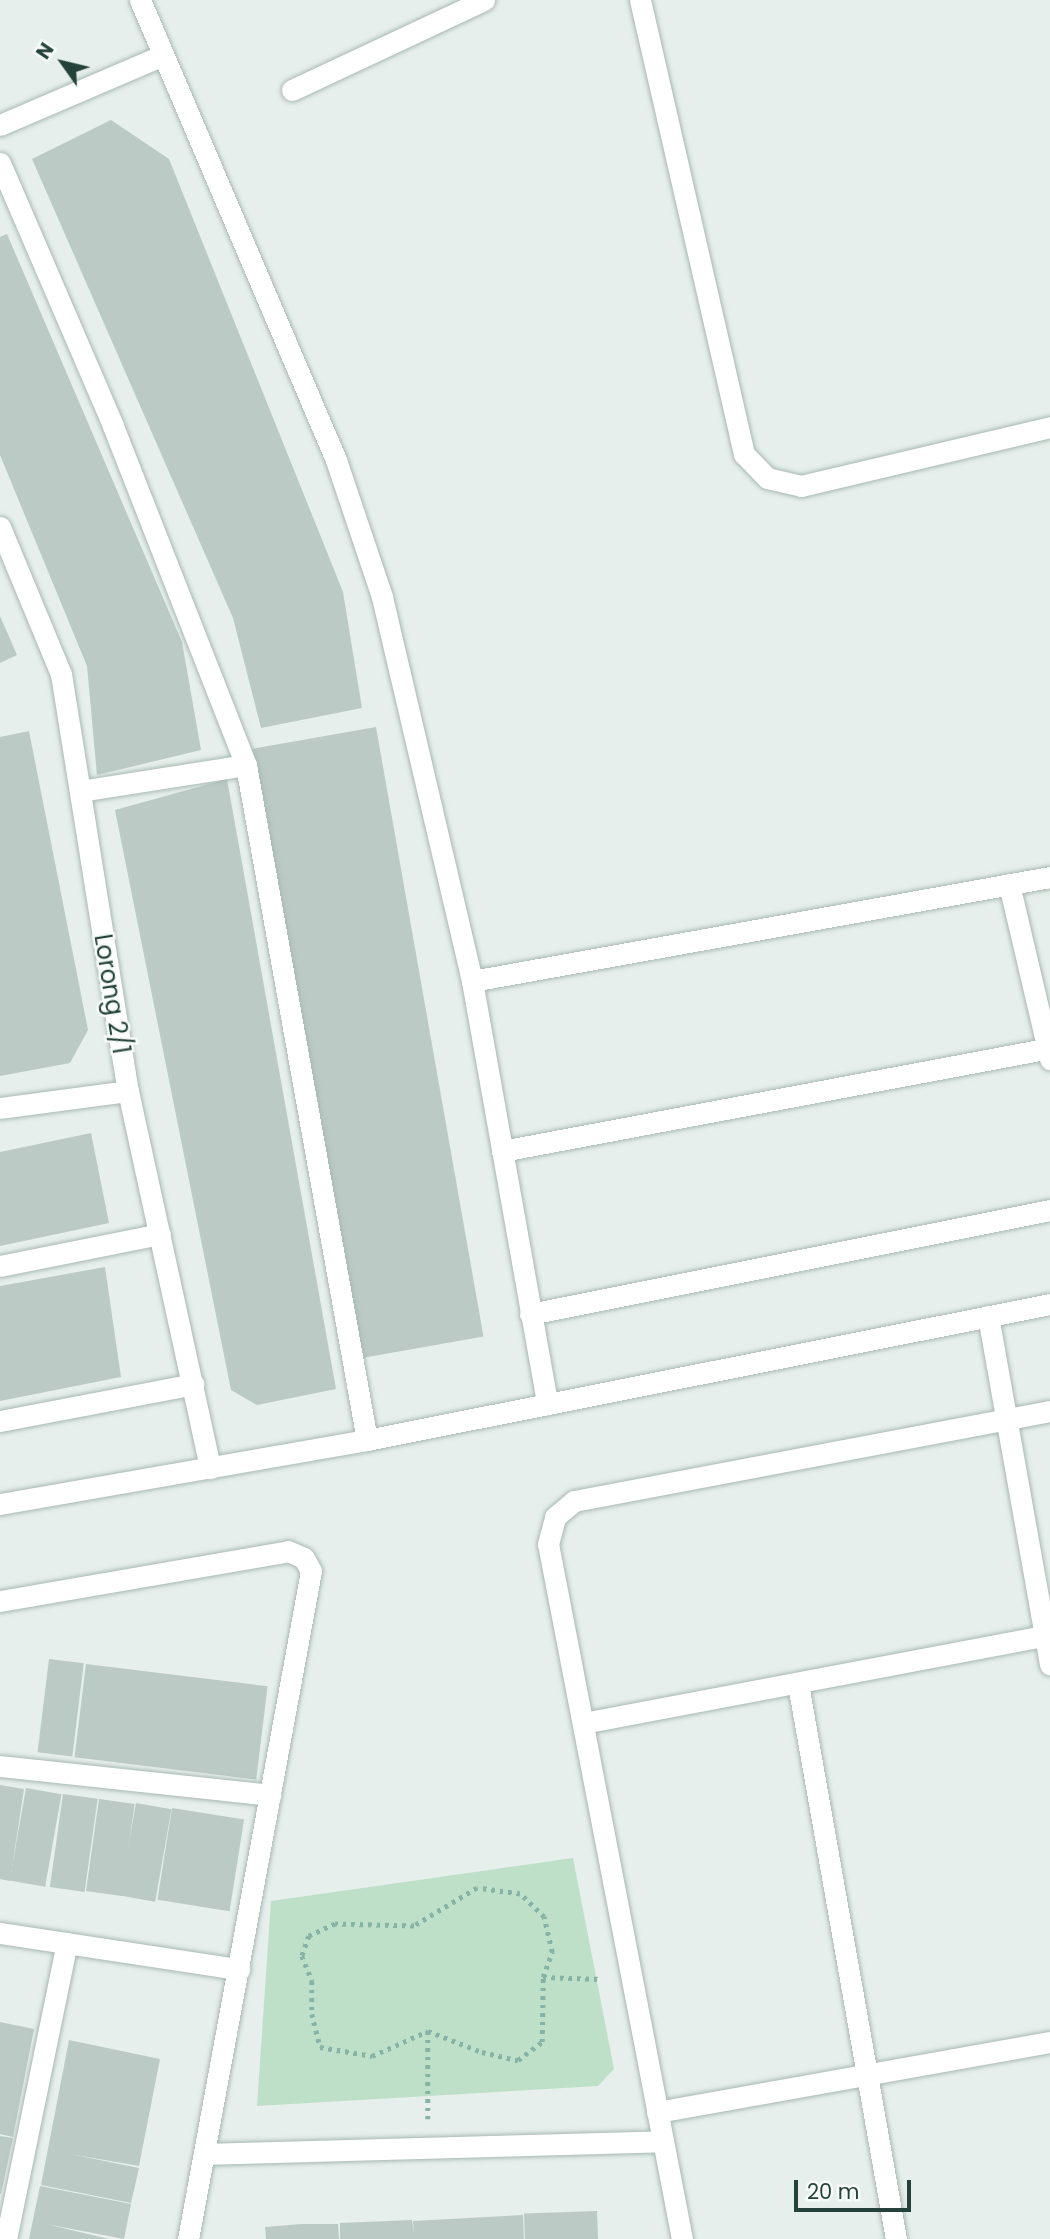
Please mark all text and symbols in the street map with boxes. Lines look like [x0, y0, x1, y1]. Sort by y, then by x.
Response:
north arrow [28, 28, 98, 98]
text: N [30, 38, 60, 64]
street label: Lorong 2/1 [88, 932, 136, 1056]
scale bar [798, 2166, 915, 2210]
text: 20 m [807, 2177, 860, 2206]

